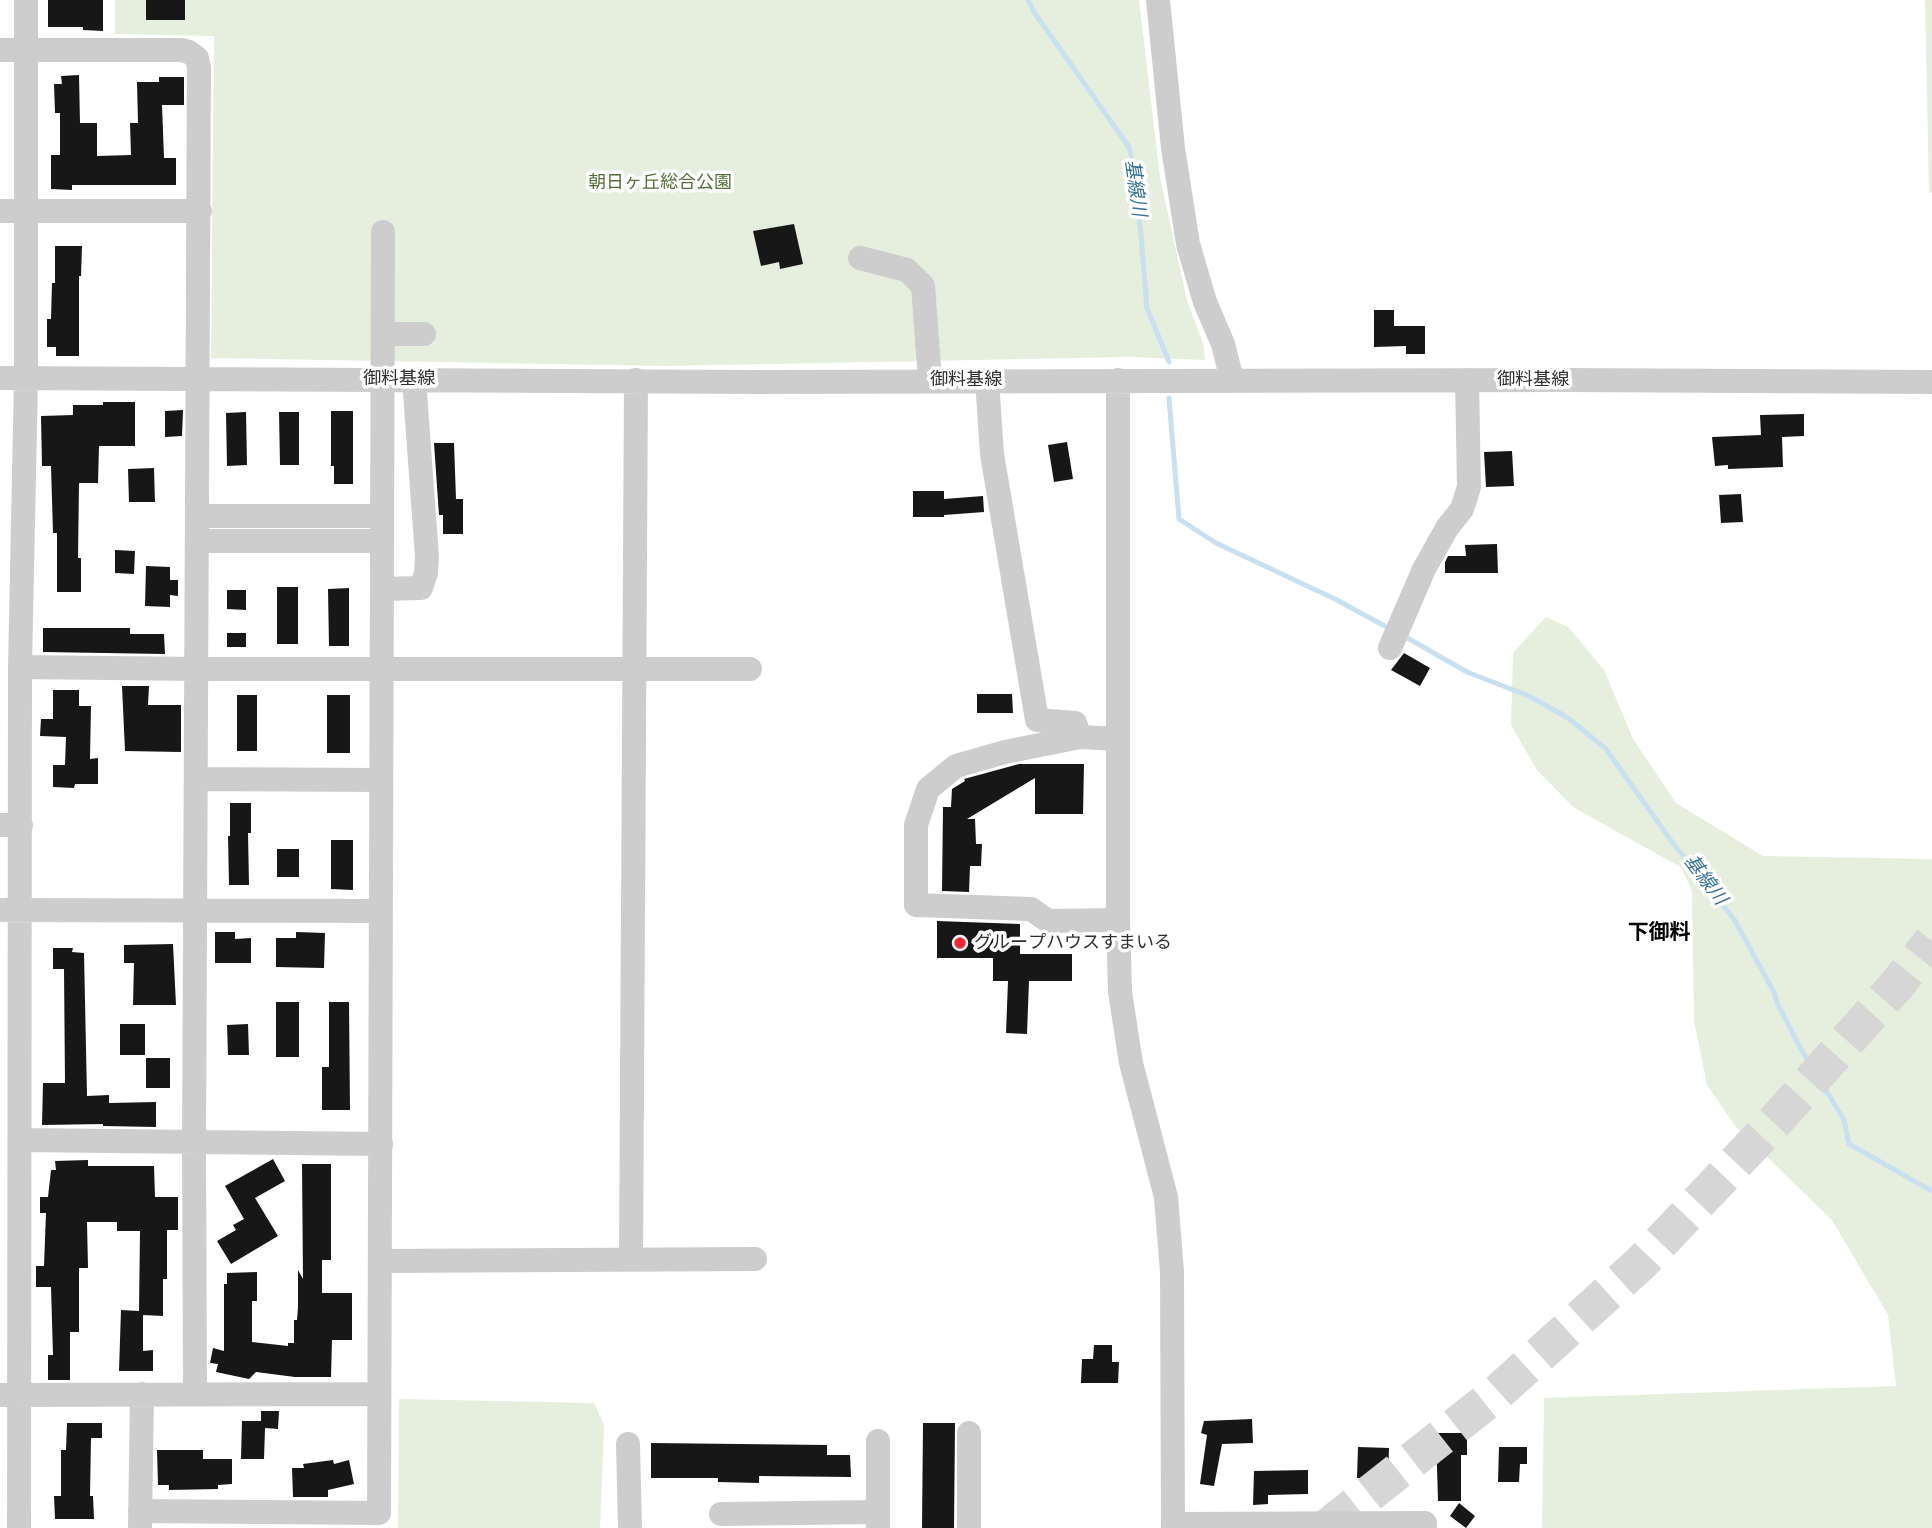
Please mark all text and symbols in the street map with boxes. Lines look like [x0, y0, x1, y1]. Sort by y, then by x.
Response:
water label: 基線川 [1120, 158, 1150, 218]
park label: 朝日ヶ丘総合公園 [588, 172, 732, 194]
street label: 御料基線 [363, 368, 435, 390]
street label: 御料基線 [930, 369, 1002, 391]
street label: 御料基線 [1497, 369, 1569, 391]
water label: 基線川 [1679, 850, 1731, 910]
district label: 下御料 [1628, 920, 1690, 946]
place label: グループハウスすまいる [974, 932, 1172, 954]
marker: グループハウスすまいる [952, 935, 968, 951]

